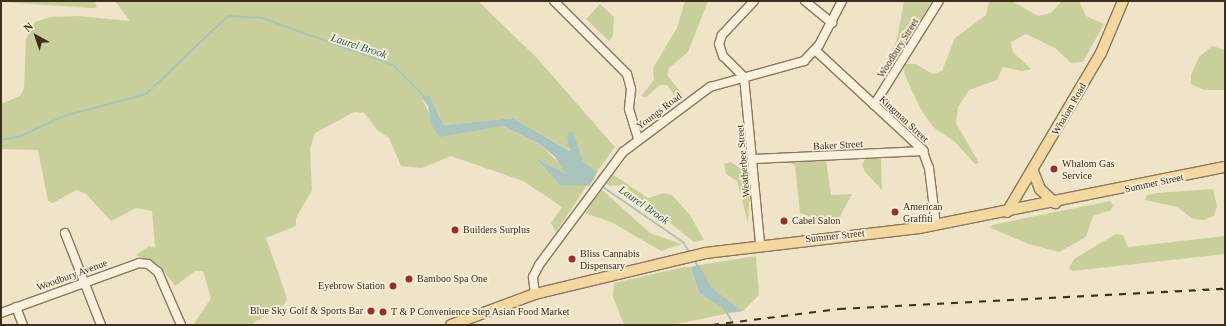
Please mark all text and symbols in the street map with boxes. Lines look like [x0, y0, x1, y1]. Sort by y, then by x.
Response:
north arrow [16, 16, 56, 56]
street label: Woodbury Street [875, 16, 921, 80]
text: N [21, 20, 35, 34]
water label: Laurel Brook [329, 31, 389, 61]
street label: Whalom Road [1049, 81, 1089, 137]
street label: Youngs Road [634, 90, 684, 132]
street label: Kingman Street [877, 93, 931, 145]
street label: Weatherbee Street [734, 124, 752, 198]
street label: Baker Street [813, 138, 863, 152]
place label: Whalom Gas Service [1062, 157, 1114, 180]
marker: Whalom Gas Service [1049, 164, 1059, 174]
street label: Summer Street [1124, 171, 1184, 195]
water label: Laurel Brook [616, 183, 672, 227]
place label: American Graffiti [903, 200, 942, 224]
marker: American Graffiti [890, 207, 900, 217]
place label: Cabel Salon [792, 215, 841, 227]
marker: Cabel Salon [779, 216, 789, 226]
place label: Builders Surplus [463, 224, 530, 236]
marker: Builders Surplus [450, 225, 460, 235]
street label: Summer Street [805, 227, 865, 245]
place label: Bliss Cannabis Dispensary [580, 247, 640, 270]
marker: Bliss Cannabis Dispensary [567, 254, 577, 264]
street label: Woodbury Avenue [35, 257, 109, 293]
place label: Bamboo Spa One [417, 273, 488, 285]
marker: Bamboo Spa One [404, 274, 414, 284]
place label: Eyebrow Station [318, 280, 385, 292]
marker: Eyebrow Station [388, 281, 398, 291]
place label: Blue Sky Golf & Sports Bar [250, 305, 363, 317]
marker: Blue Sky Golf & Sports Bar [366, 306, 376, 316]
place label: T & P Convenience Step Asian Food Market [391, 306, 571, 318]
marker: T & P Convenience Step Asian Food Market [378, 307, 388, 317]

